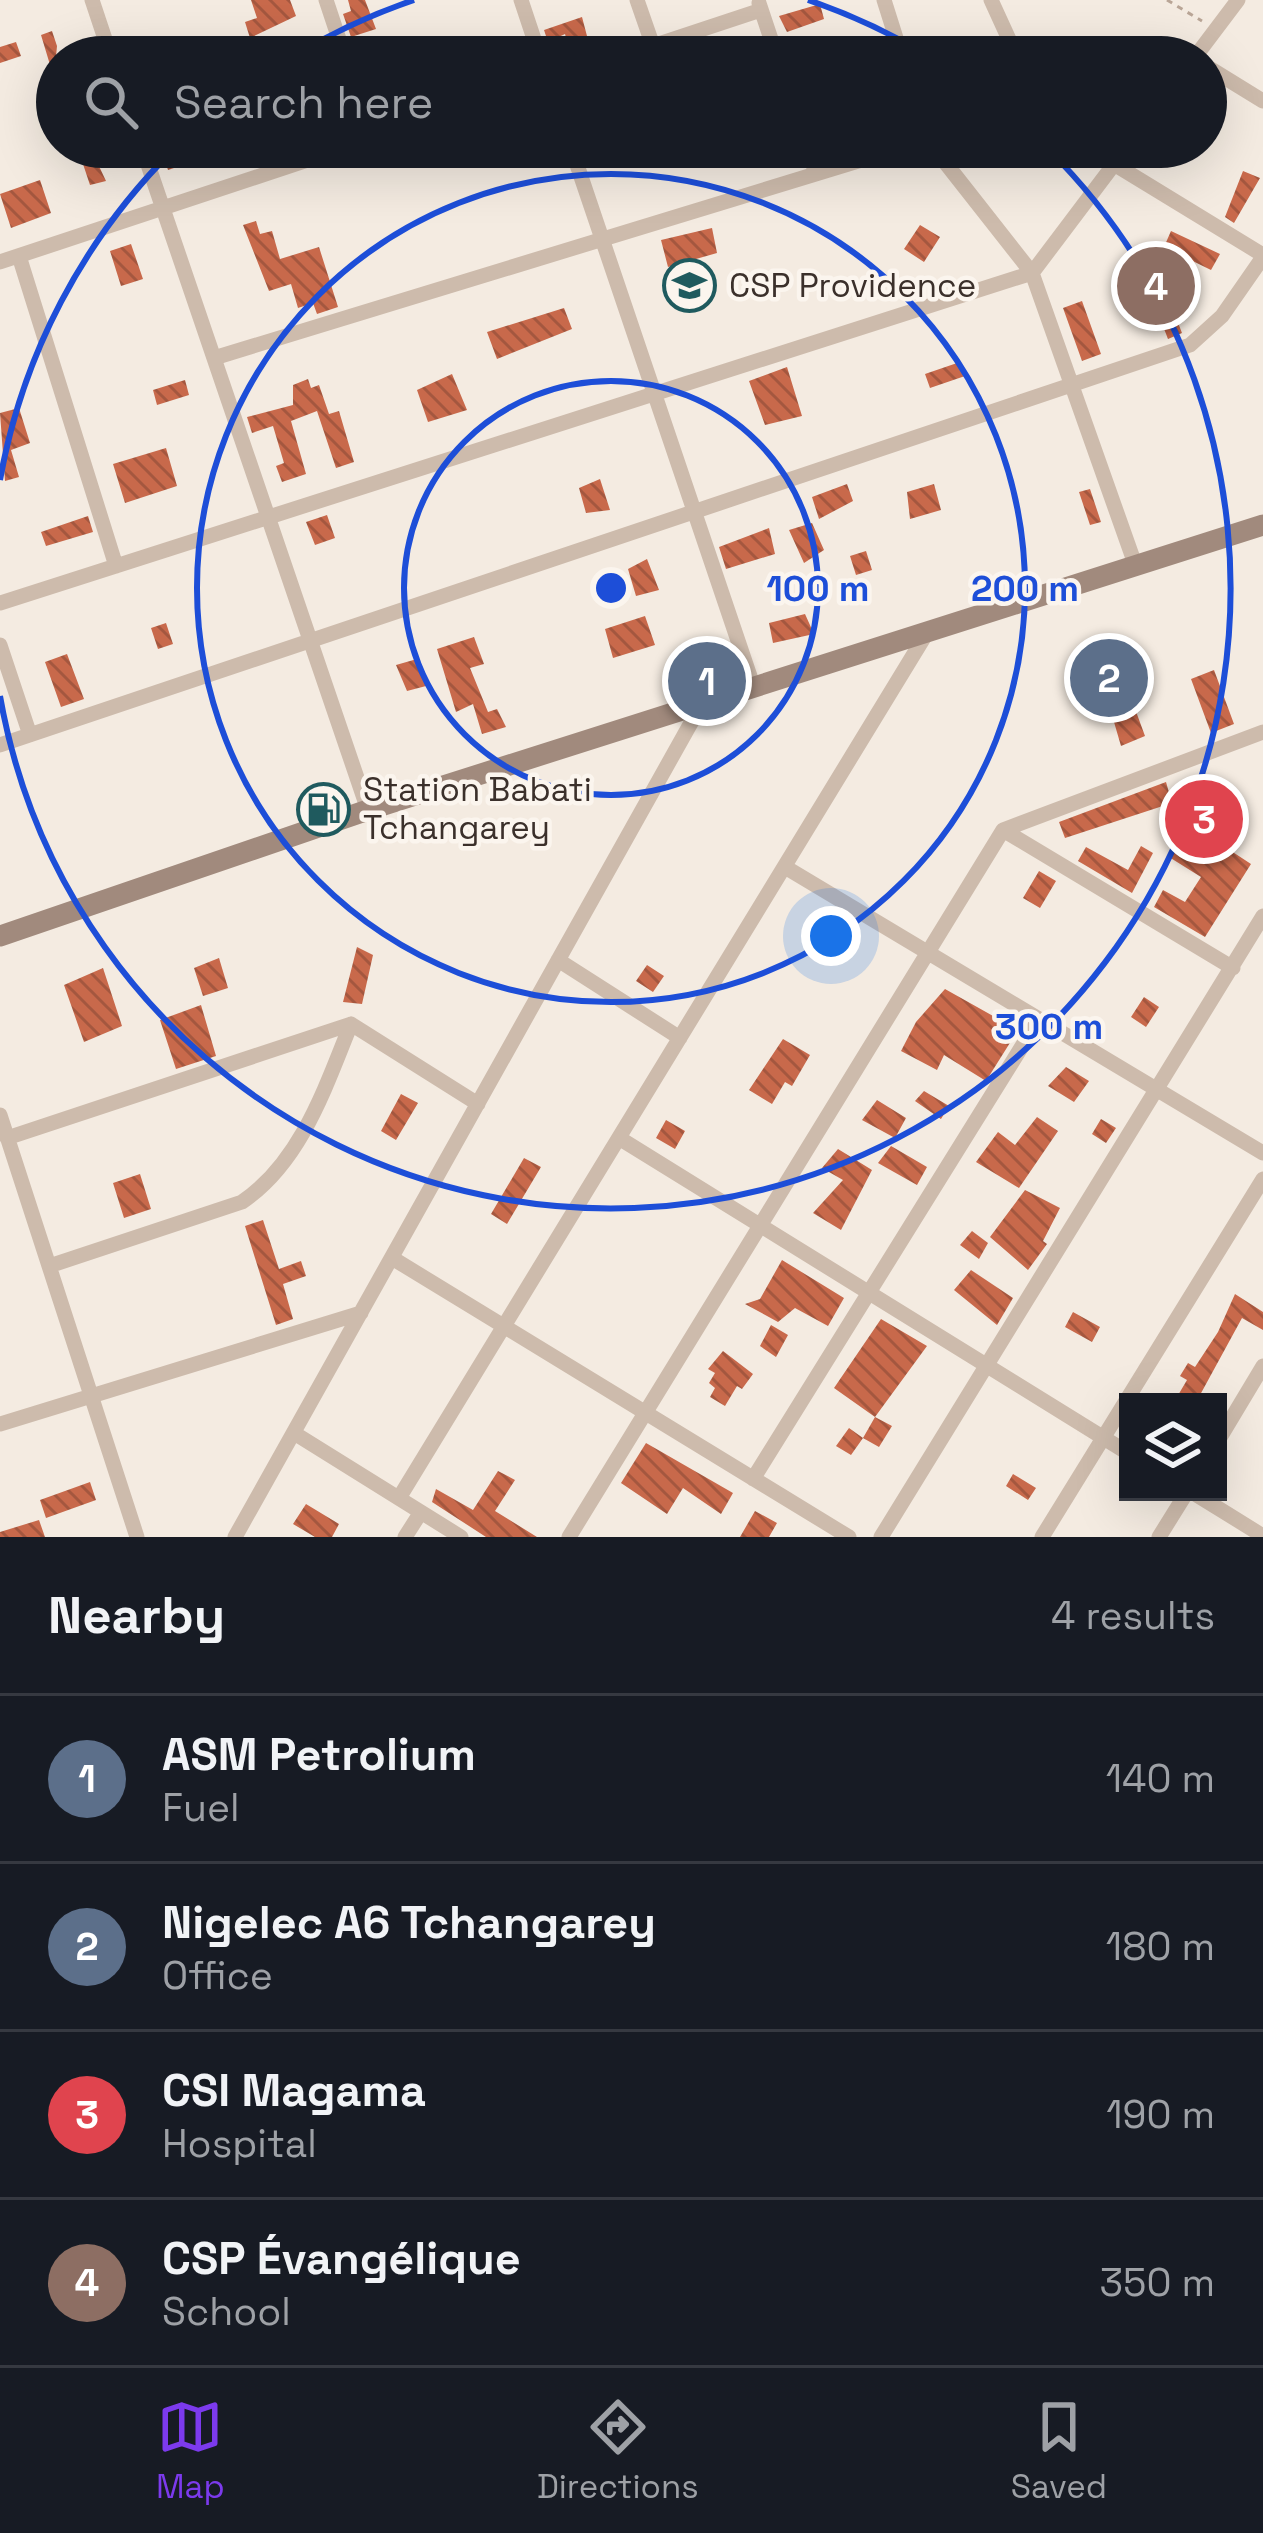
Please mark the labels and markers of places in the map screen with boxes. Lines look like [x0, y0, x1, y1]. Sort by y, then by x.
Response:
pin: 4 [1117, 241, 1195, 331]
school or university icon: CSP Providence [662, 258, 718, 314]
place label: CSP Providence [729, 265, 976, 307]
centre of rings [590, 567, 632, 609]
pin: 2 [1070, 633, 1148, 723]
pin: 1 [668, 636, 746, 726]
place label: Station Babati Tchangarey [363, 769, 592, 849]
pin: 3 [1165, 774, 1243, 864]
fuel station icon: Station Babati Tchangarey [296, 781, 352, 837]

